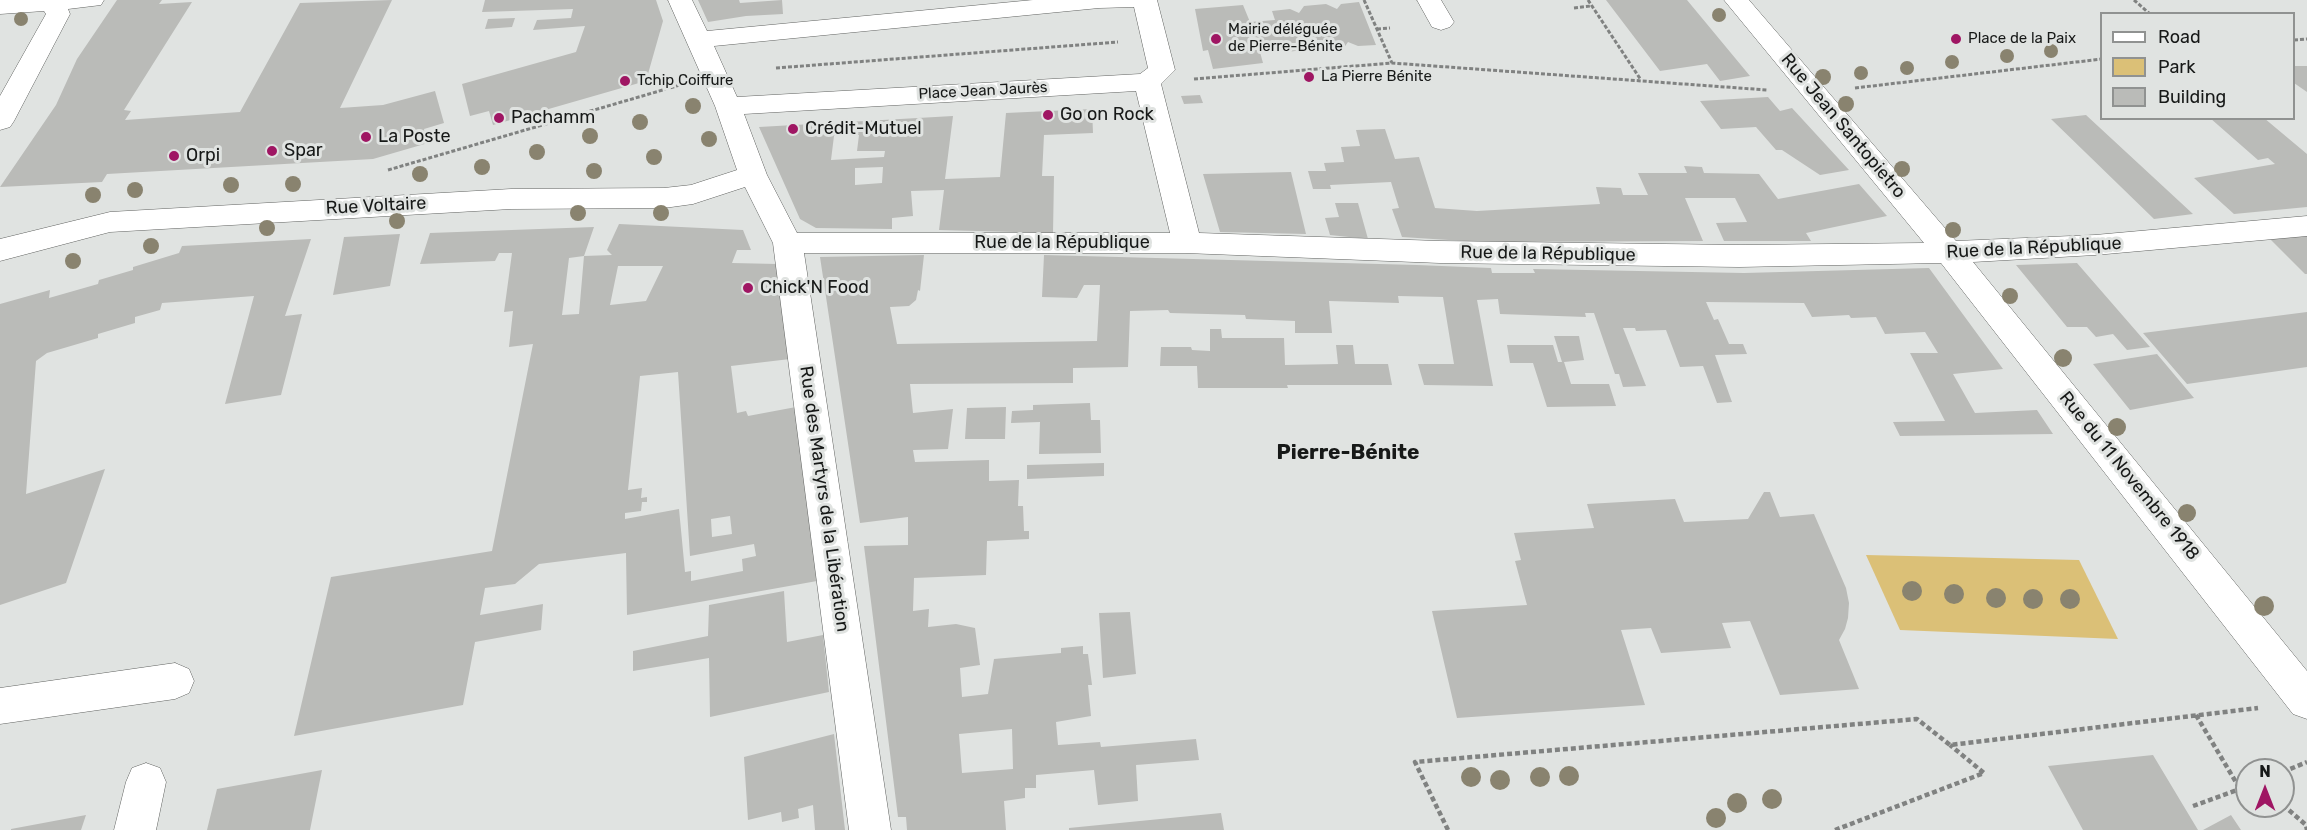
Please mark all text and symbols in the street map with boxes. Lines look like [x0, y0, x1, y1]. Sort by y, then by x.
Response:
legend [2100, 12, 2295, 120]
place label: Mairie déléguée de Pierre-Bénite [1228, 21, 1343, 56]
text: Road [2158, 26, 2201, 48]
place label: Place de la Paix [1968, 30, 2076, 48]
marker: Mairie déléguée de Pierre-Bénite [1209, 32, 1223, 46]
marker: Place de la Paix [1949, 32, 1963, 46]
street label: Rue Jean Santopietro [1776, 49, 1910, 203]
text: Park [2158, 56, 2195, 78]
place label: La Pierre Bénite [1321, 68, 1432, 86]
marker: La Pierre Bénite [1302, 70, 1316, 84]
place label: Tchip Coiffure [637, 72, 733, 90]
marker: Tchip Coiffure [618, 74, 632, 88]
street label: Place Jean Jaurès [918, 79, 1048, 103]
text: Building [2158, 86, 2226, 108]
place label: Go on Rock [1060, 104, 1154, 126]
place label: Pachamm [511, 107, 595, 129]
marker: Go on Rock [1041, 108, 1055, 122]
marker: Pachamm [492, 111, 506, 125]
place label: Crédit-Mutuel [805, 118, 922, 140]
marker: Crédit-Mutuel [786, 122, 800, 136]
place label: La Poste [378, 126, 451, 148]
marker: La Poste [359, 130, 373, 144]
place label: Spar [284, 140, 323, 162]
marker: Spar [265, 144, 279, 158]
place label: Orpi [186, 145, 220, 167]
marker: Orpi [167, 149, 181, 163]
street label: Rue Voltaire [325, 193, 427, 219]
street label: Rue de la République [974, 232, 1150, 254]
street label: Rue de la République [1946, 233, 2122, 263]
street label: Rue de la République [1460, 242, 1636, 266]
place label: Chick'N Food [760, 277, 869, 299]
marker: Chick'N Food [741, 281, 755, 295]
street label: Rue des Martyrs de la Libération [795, 365, 853, 633]
street label: Rue du 11 Novembre 1918 [2054, 387, 2204, 565]
district label: Pierre-Bénite [1276, 440, 1420, 466]
north arrow [2235, 758, 2295, 818]
text: N [2259, 762, 2271, 781]

